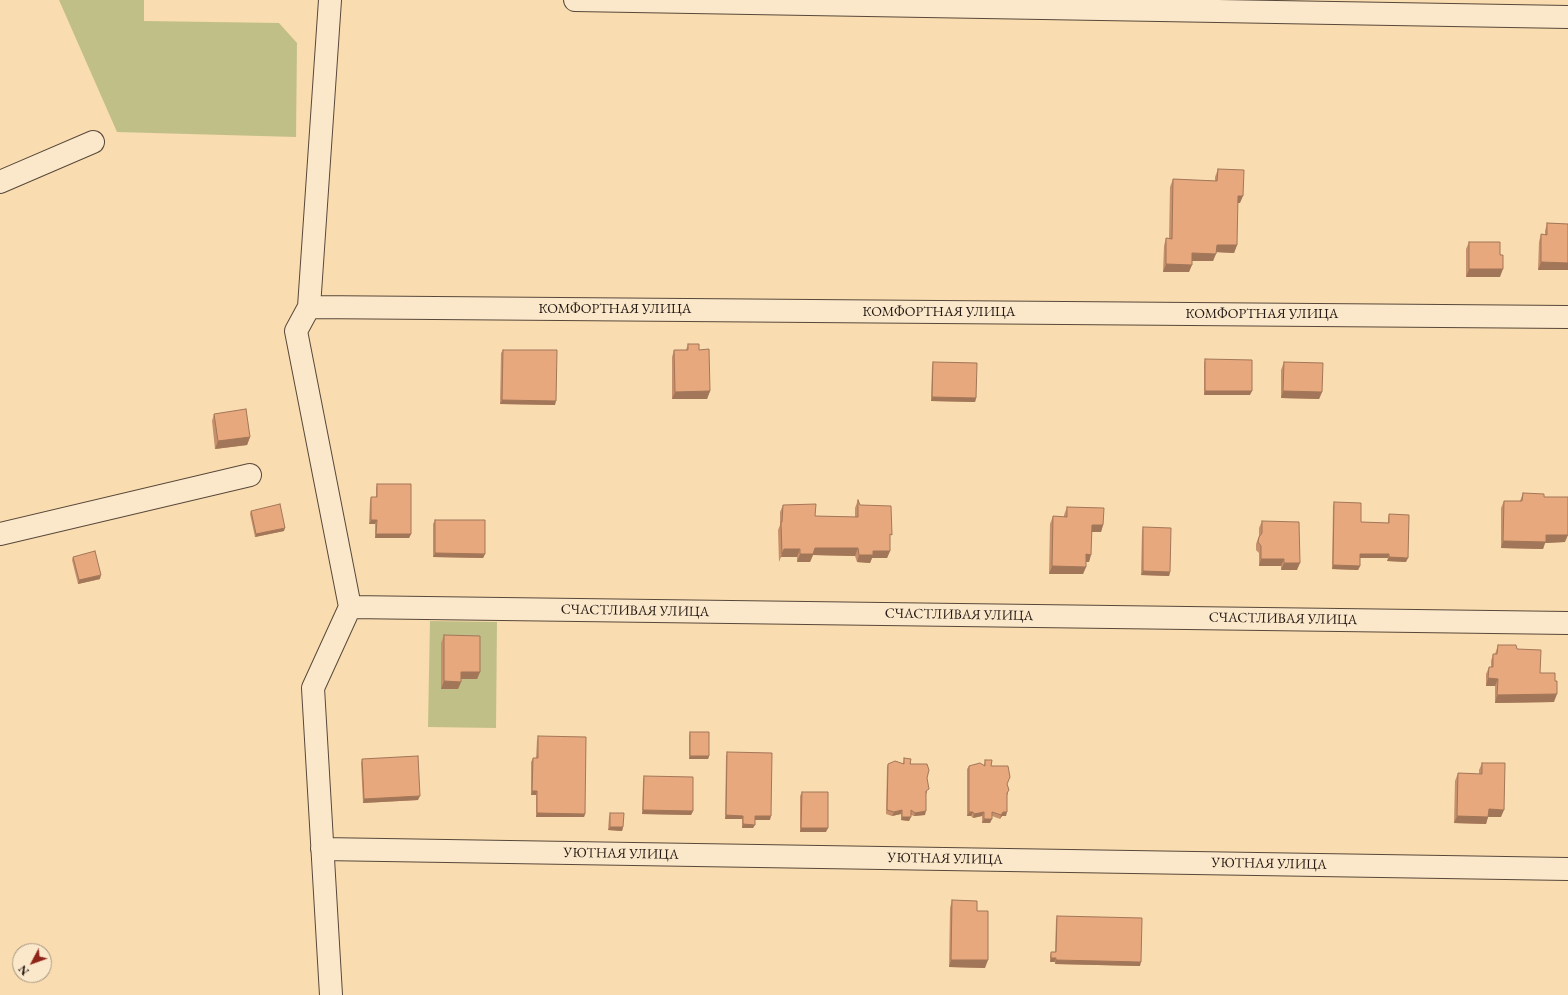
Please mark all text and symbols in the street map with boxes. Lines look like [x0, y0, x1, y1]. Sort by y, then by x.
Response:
street label: КОМФОРТНАЯ УЛИЦА [539, 301, 691, 317]
street label: КОМФОРТНАЯ УЛИЦА [863, 304, 1015, 320]
street label: КОМФОРТНАЯ УЛИЦА [1186, 306, 1338, 322]
street label: СЧАСТЛИВАЯ УЛИЦА [561, 601, 709, 621]
street label: СЧАСТЛИВАЯ УЛИЦА [885, 605, 1033, 625]
street label: СЧАСТЛИВАЯ УЛИЦА [1209, 609, 1357, 629]
street label: УЮТНАЯ УЛИЦА [563, 845, 679, 863]
street label: УЮТНАЯ УЛИЦА [887, 850, 1003, 868]
street label: УЮТНАЯ УЛИЦА [1211, 855, 1327, 873]
north arrow [12, 943, 52, 983]
text: N [15, 962, 32, 978]

